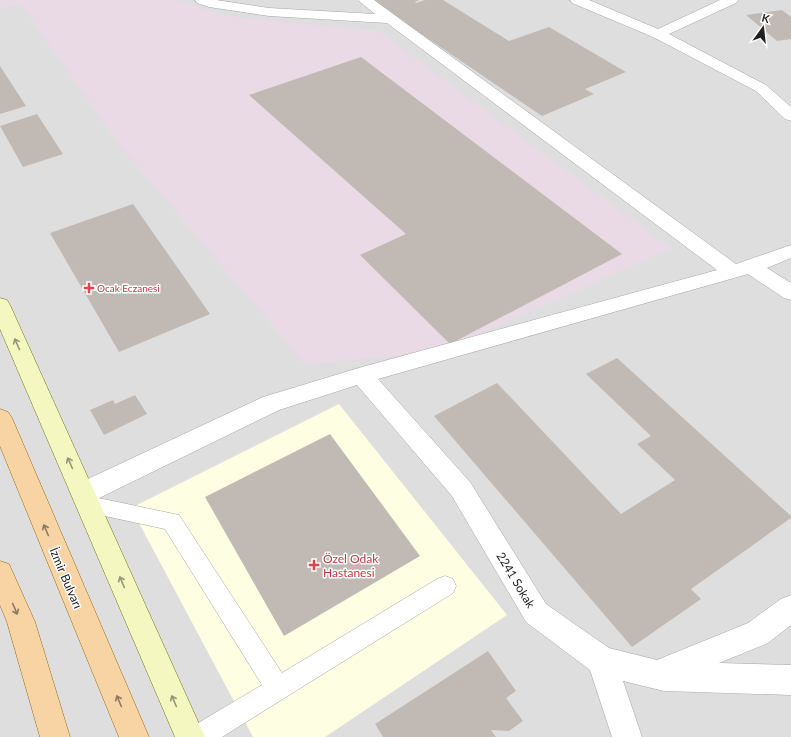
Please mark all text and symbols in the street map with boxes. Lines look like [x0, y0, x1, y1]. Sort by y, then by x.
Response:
north arrow [743, 8, 783, 48]
text: K [760, 11, 771, 25]
place label: Ocak Eczanesi [97, 282, 160, 294]
marker: Ocak Eczanesi [84, 283, 94, 293]
one-way arrow [13, 338, 21, 350]
one-way arrow [66, 457, 73, 469]
one-way arrow [42, 524, 49, 536]
street label: İzmir Bulvarı [46, 545, 86, 611]
street label: 2241 Sokak [494, 549, 539, 611]
place label: Özel Odak Hastanesi [323, 551, 379, 580]
marker: Özel Odak Hastanesi [308, 559, 320, 571]
one-way arrow [118, 576, 126, 588]
one-way arrow [12, 602, 20, 614]
one-way arrow [115, 695, 122, 707]
one-way arrow [170, 696, 177, 708]

